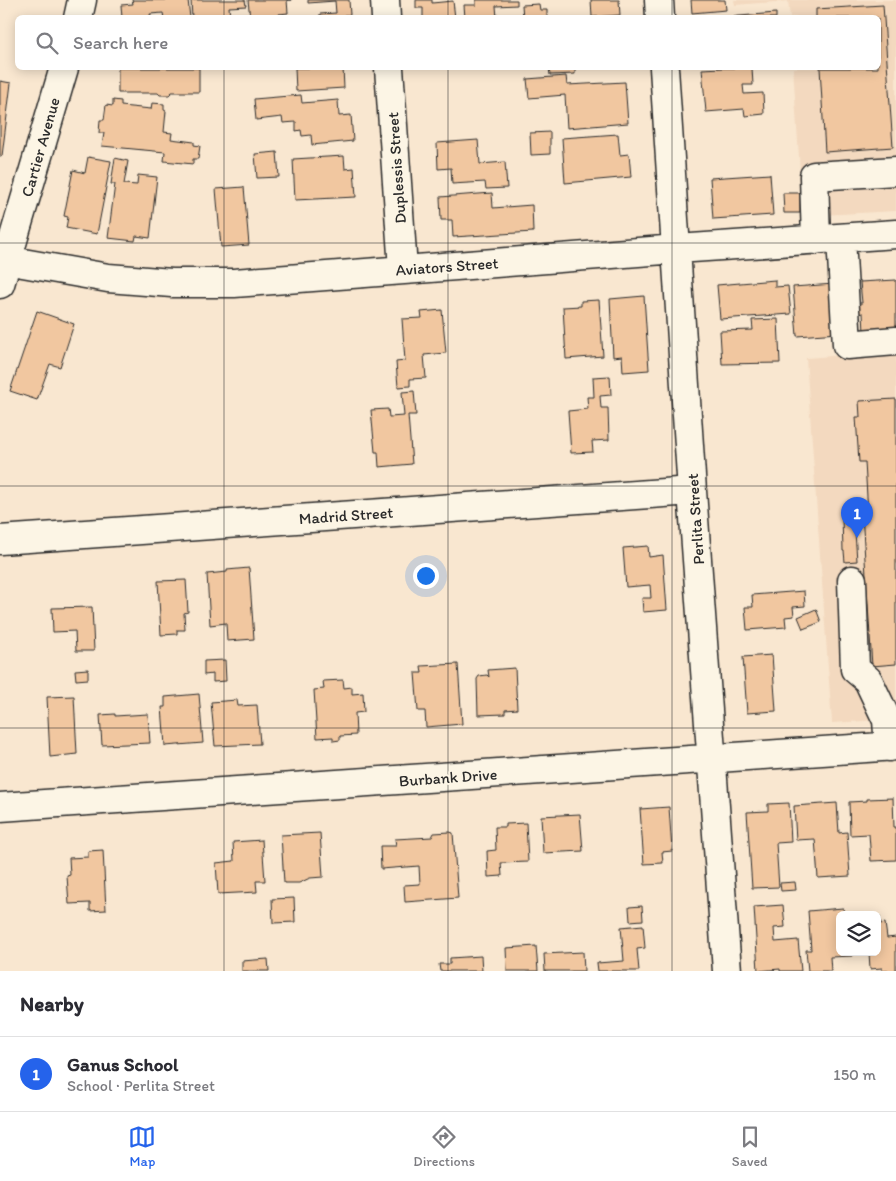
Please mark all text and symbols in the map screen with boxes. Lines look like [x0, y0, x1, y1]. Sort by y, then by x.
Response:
search box [15, 15, 881, 70]
icon: search [33, 29, 61, 57]
text: Search here [73, 31, 168, 54]
street label: Cartier Avenue [17, 95, 64, 199]
street label: Duplessis Street [383, 112, 410, 224]
street label: Aviators Street [395, 253, 499, 280]
street label: Perlita Street [683, 473, 708, 565]
pin: 1 [841, 497, 873, 538]
street label: Madrid Street [298, 503, 394, 528]
your location [413, 563, 439, 589]
street label: Burbank Drive [398, 765, 498, 790]
map controls [836, 911, 881, 956]
button: layers [836, 911, 881, 956]
text: Nearby [20, 991, 84, 1016]
text: Ganus School [67, 1053, 178, 1076]
text: 1 [32, 1065, 40, 1084]
text: 150 m [833, 1065, 876, 1084]
text: School · Perlita Street [67, 1076, 215, 1095]
tab: Map [128, 1123, 156, 1170]
tab: Directions [413, 1123, 475, 1170]
tab: Saved [732, 1123, 768, 1170]

